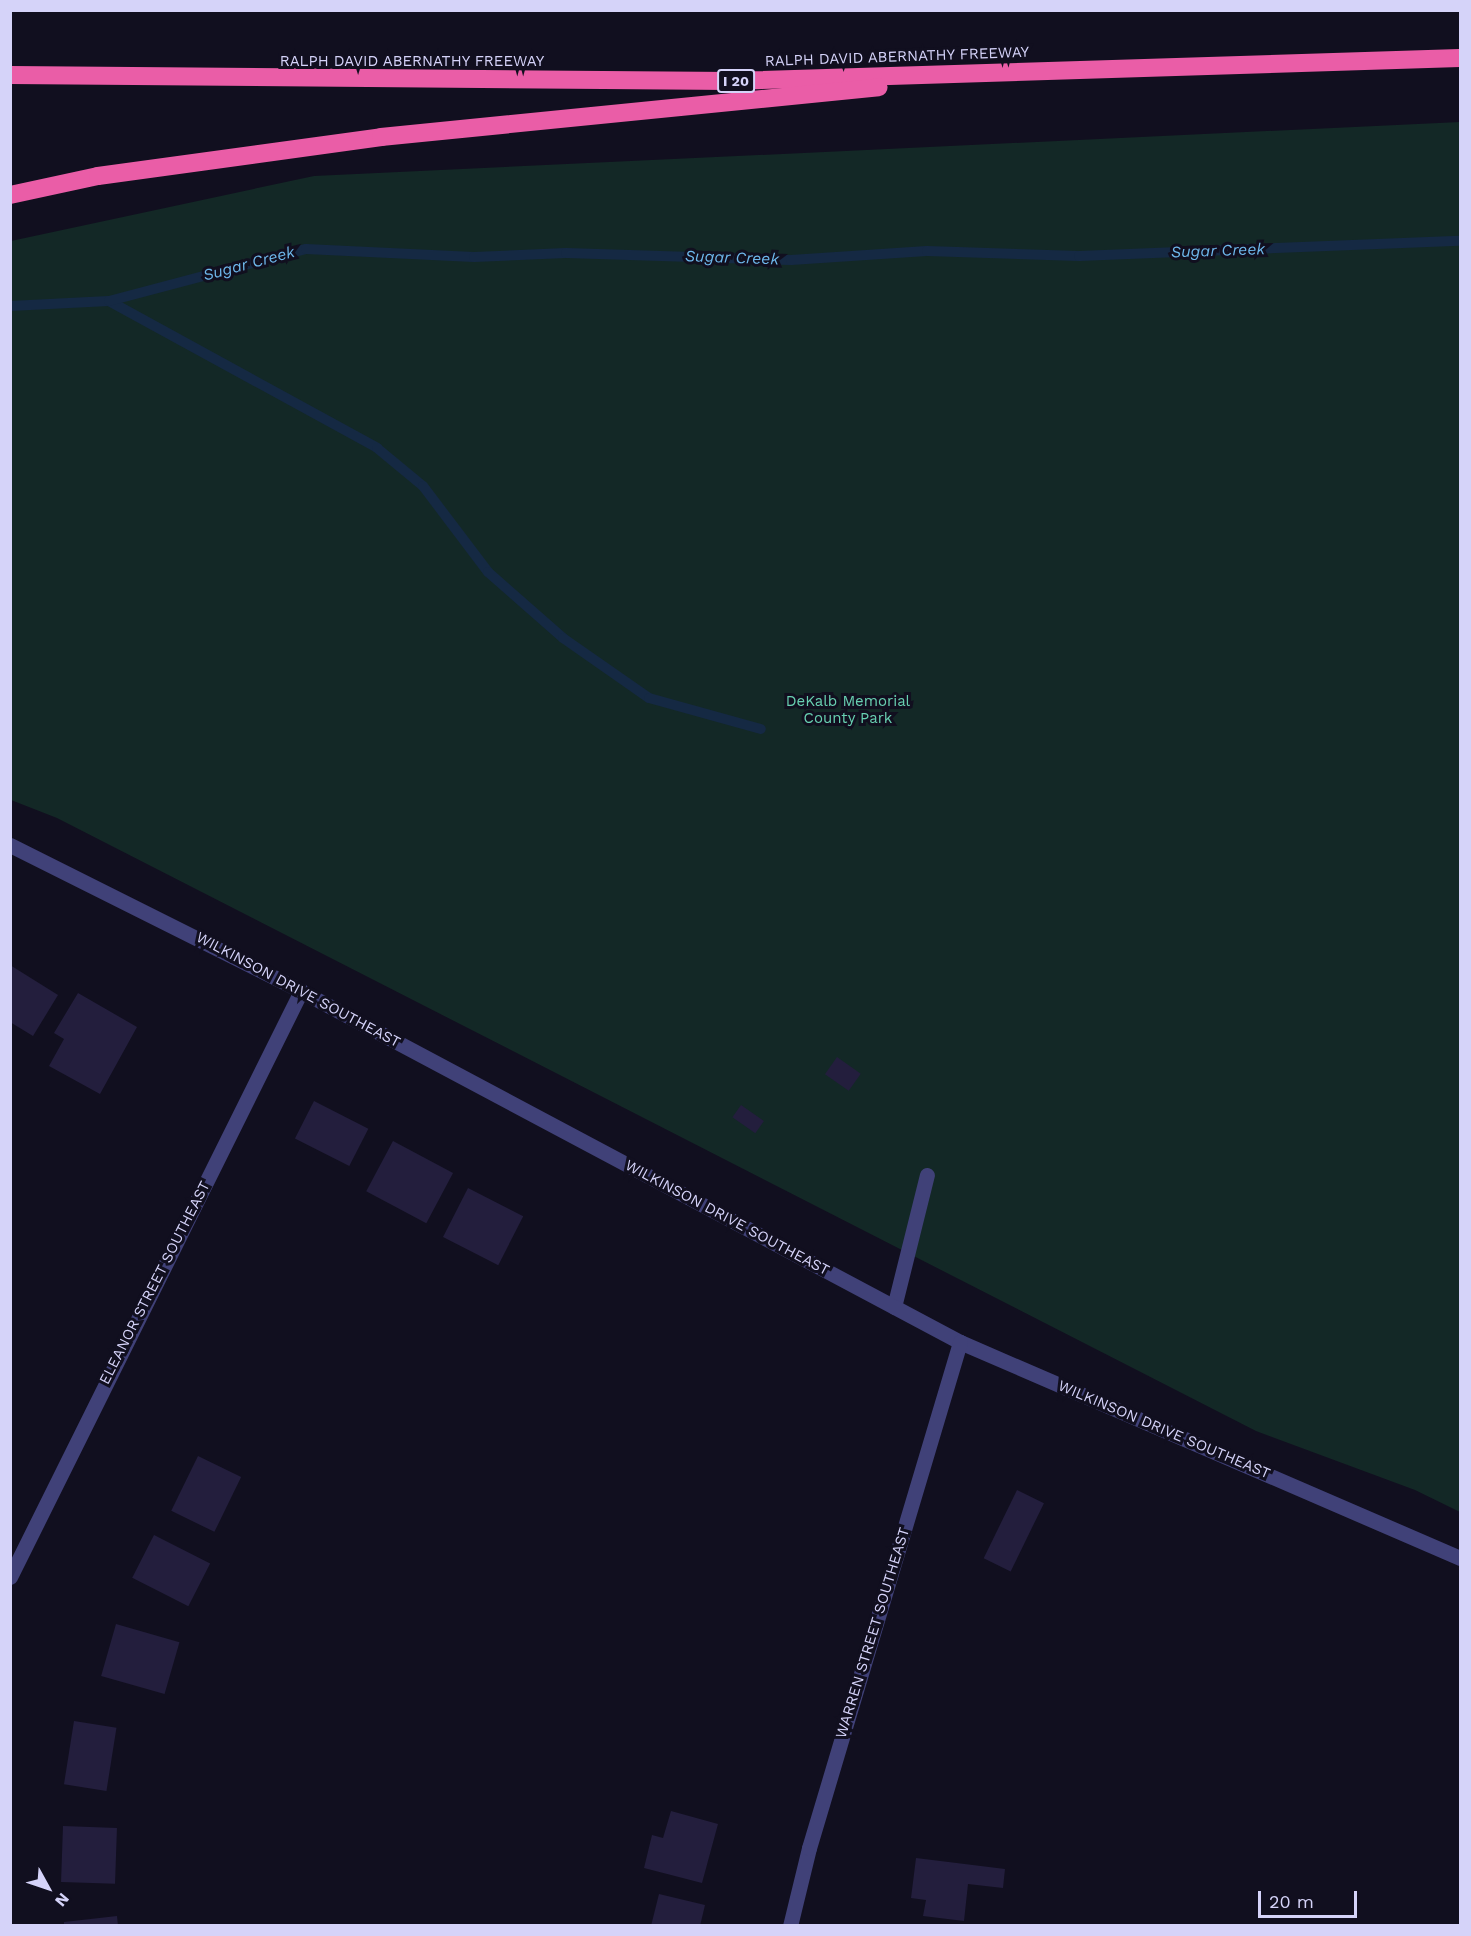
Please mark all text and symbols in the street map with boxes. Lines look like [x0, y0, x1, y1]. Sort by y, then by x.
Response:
street label: RALPH DAVID ABERNATHY FREEWAY [764, 43, 1030, 71]
street label: RALPH DAVID ABERNATHY FREEWAY [279, 53, 545, 71]
road number: I 20 [716, 70, 756, 92]
water label: Sugar Creek [1170, 240, 1266, 262]
water label: Sugar Creek [201, 242, 297, 286]
water label: Sugar Creek [684, 247, 780, 269]
park label: DeKalb Memorial County Park [786, 692, 910, 727]
street label: WILKINSON DRIVE SOUTHEAST [193, 928, 403, 1052]
street label: WILKINSON DRIVE SOUTHEAST [622, 1156, 832, 1280]
street label: ELEANOR STREET SOUTHEAST [96, 1178, 214, 1388]
street label: WILKINSON DRIVE SOUTHEAST [1055, 1377, 1273, 1483]
street label: WARREN STREET SOUTHEAST [832, 1525, 914, 1741]
north arrow [18, 1858, 78, 1918]
scale bar [1261, 1879, 1360, 1917]
text: N [51, 1889, 73, 1911]
text: 20 m [1269, 1891, 1314, 1912]

